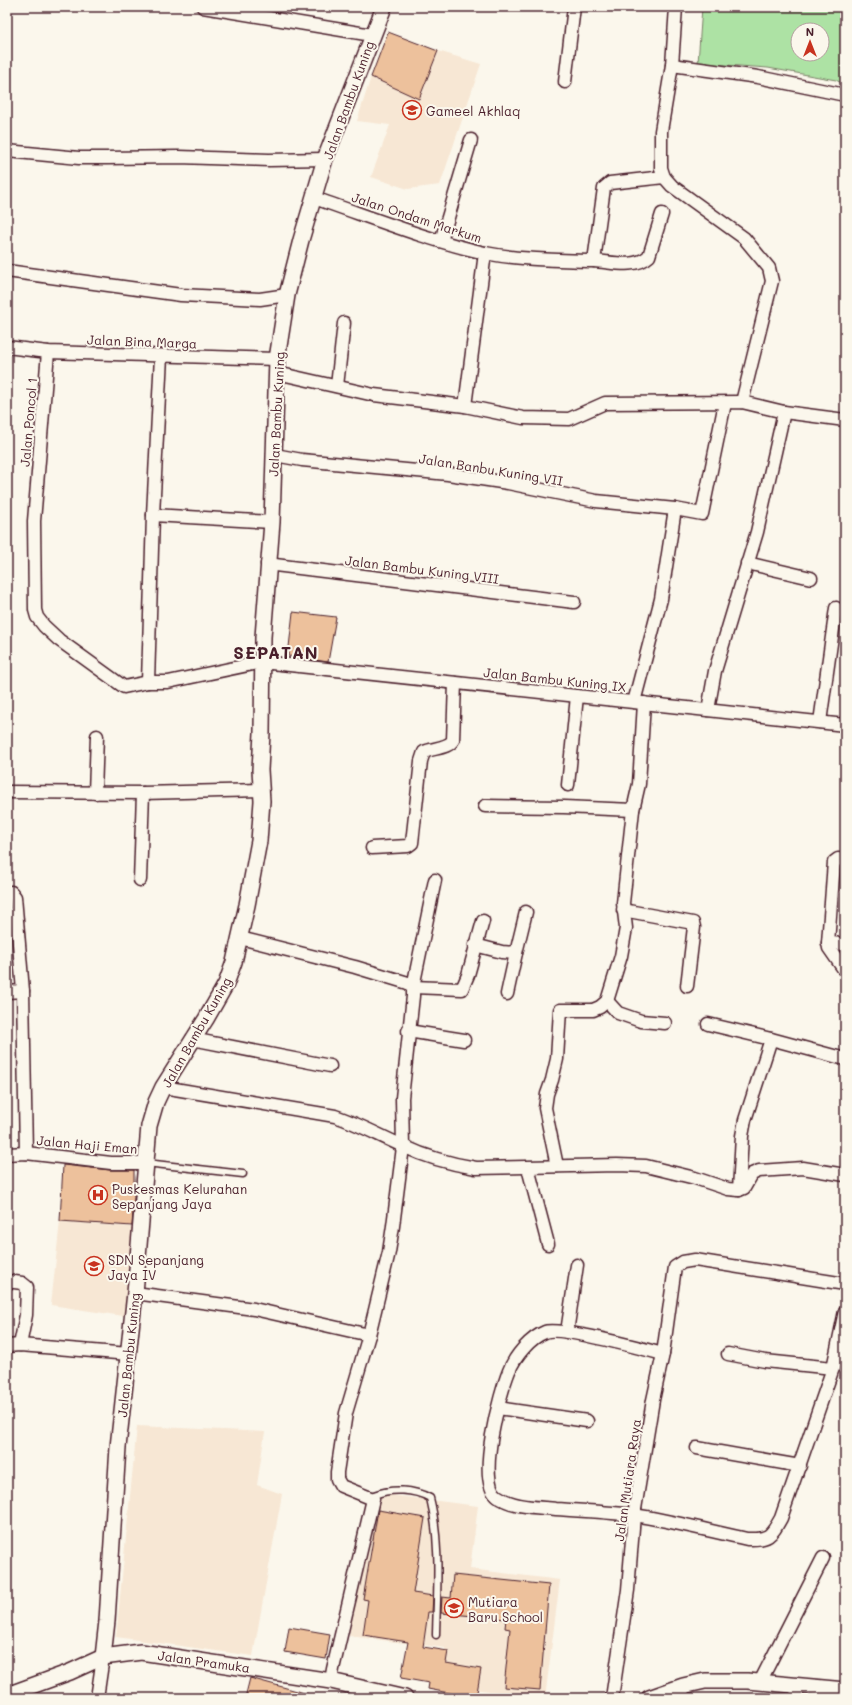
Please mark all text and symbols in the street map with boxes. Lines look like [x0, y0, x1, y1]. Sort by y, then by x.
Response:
north arrow [790, 22, 830, 62]
text: N [806, 24, 814, 39]
street label: Jalan Bambu Kuning [319, 38, 377, 162]
school or university icon: Gameel Akhlaq [401, 99, 423, 121]
place label: Gameel Akhlaq [426, 102, 521, 119]
street label: Jalan Ondam Markum [350, 188, 484, 246]
street label: Jalan Bina Marga [87, 331, 197, 351]
street label: Jalan Bambu Kuning [264, 351, 288, 477]
street label: Jalan Poncol 1 [16, 377, 40, 467]
street label: Jalan Banbu Kuning VII [418, 449, 565, 489]
street label: Jalan Bambu Kuning VIII [344, 551, 500, 587]
district label: SEPATAN [233, 641, 319, 663]
street label: Jalan Bambu Kuning IX [483, 663, 627, 695]
street label: Jalan Bambu Kuning [157, 974, 235, 1090]
street label: Jalan Haji Eman [36, 1131, 138, 1157]
place label: Puskesmas Kelurahan Sepanjang Jaya [112, 1180, 247, 1212]
hospital icon: Puskesmas Kelurahan Sepanjang Jaya [87, 1184, 109, 1206]
place label: SDN Sepanjang Jaya IV [108, 1251, 204, 1283]
school or university icon: SDN Sepanjang Jaya IV [83, 1255, 105, 1277]
street label: Jalan Bambu Kuning [113, 1292, 143, 1418]
street label: Jalan Mutiara Raya [610, 1418, 644, 1542]
place label: Mutiara Baru School [468, 1593, 543, 1625]
school or university icon: Mutiara Baru School [443, 1597, 465, 1619]
street label: Jalan Pramuka [157, 1646, 251, 1676]

